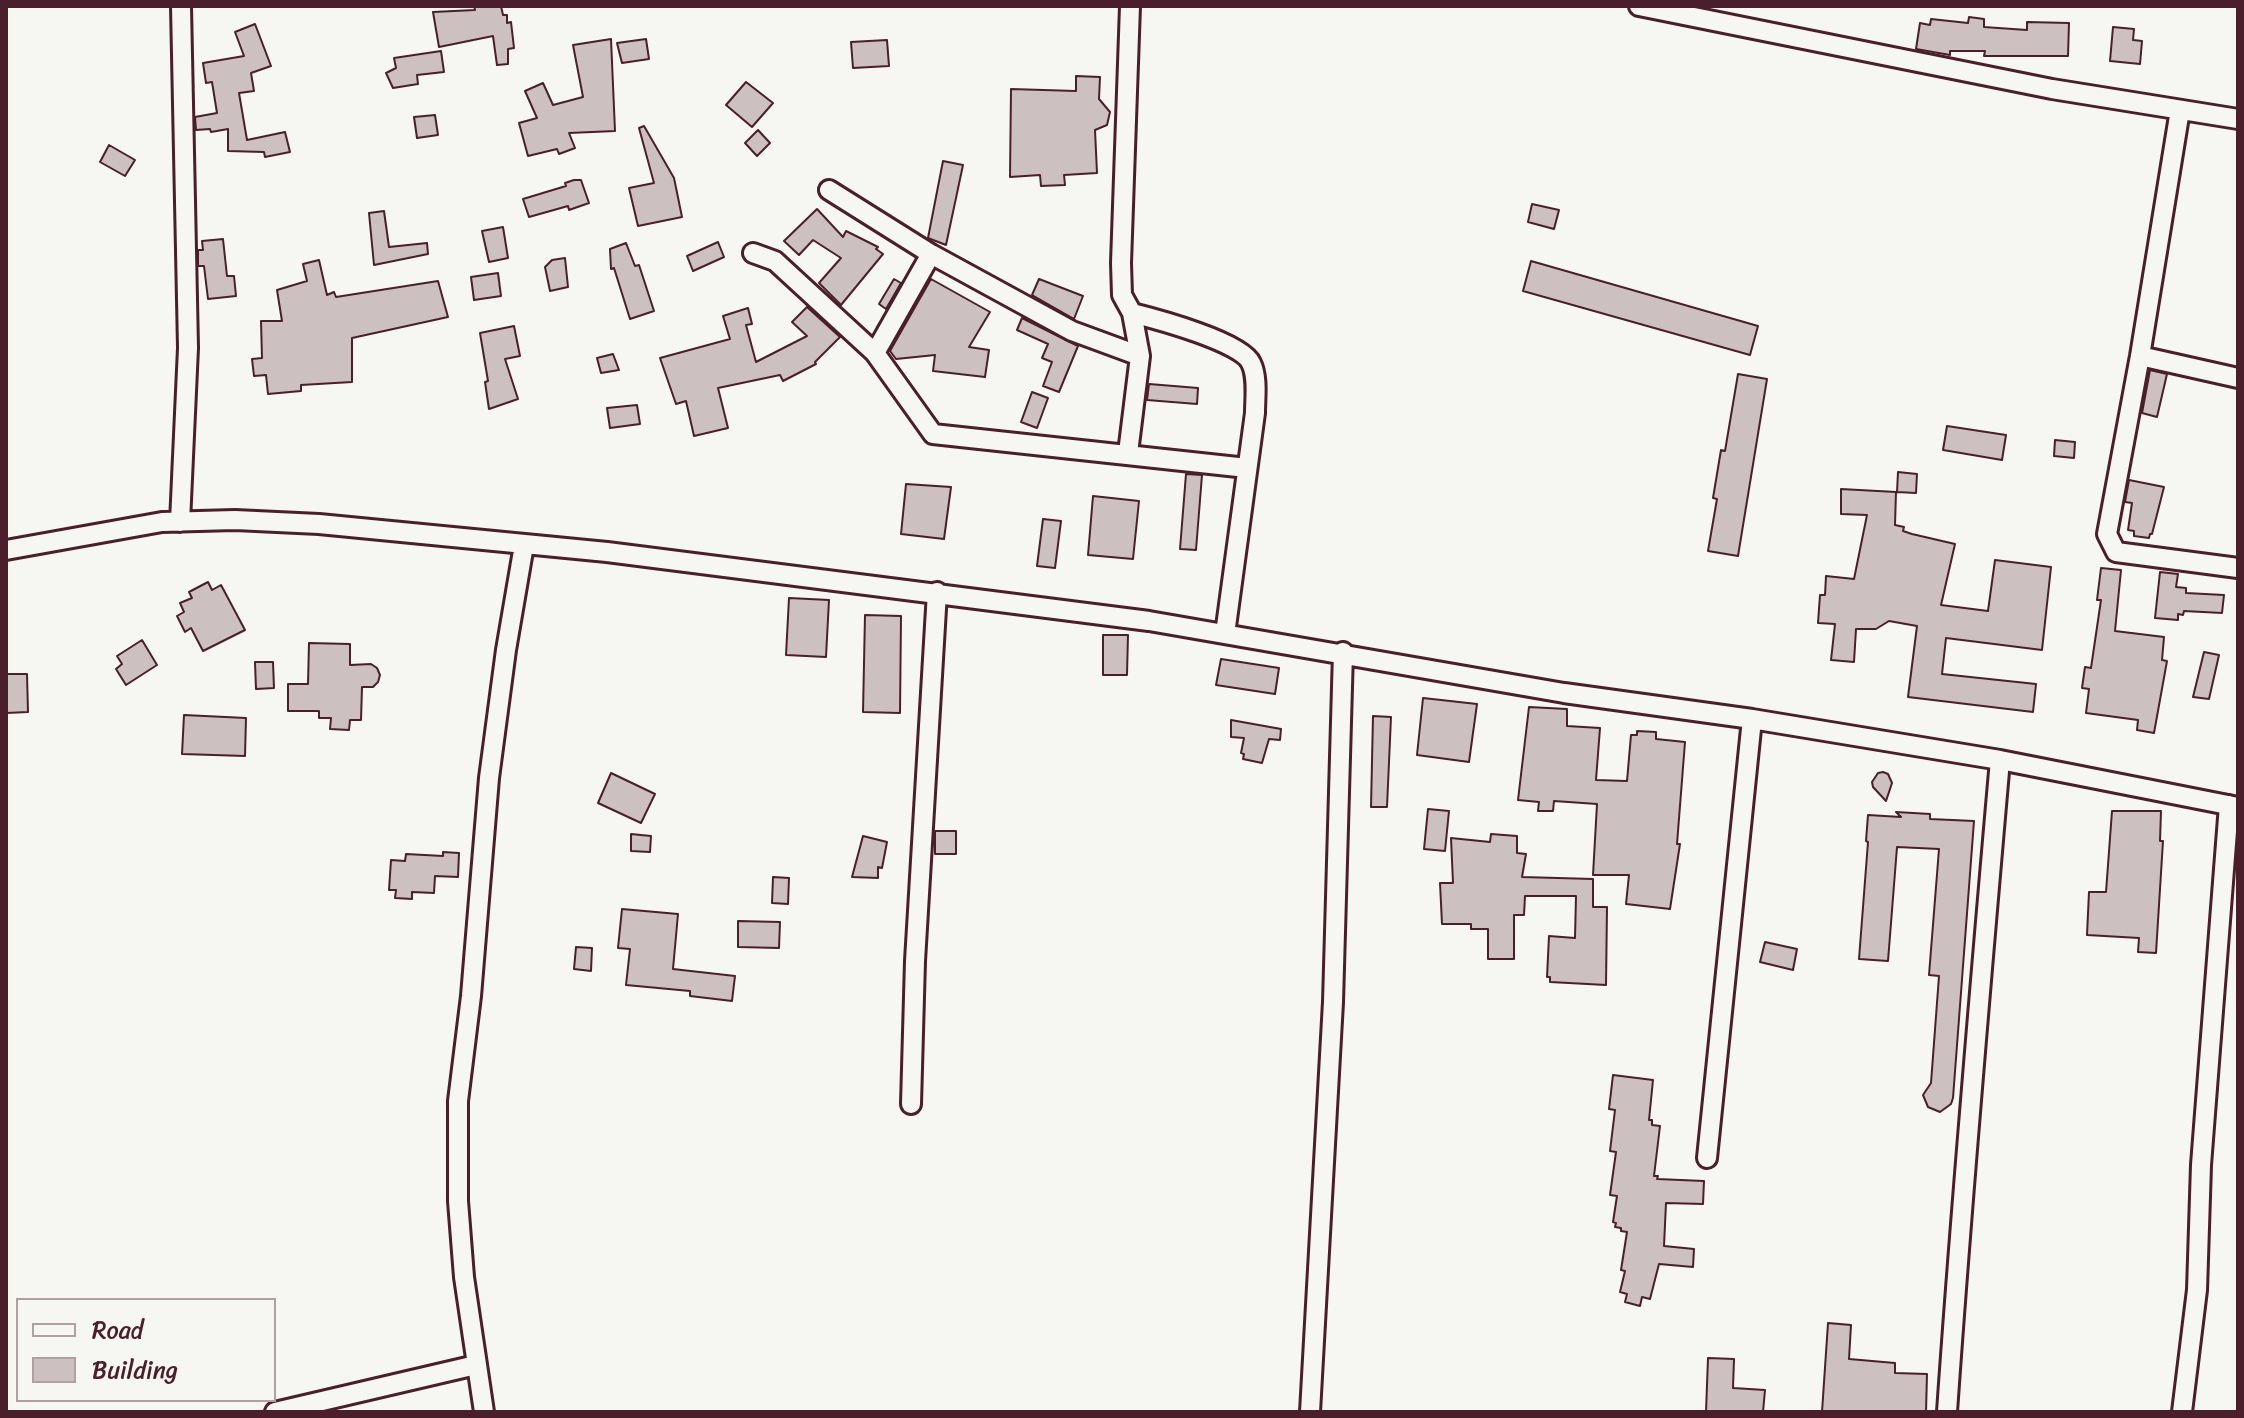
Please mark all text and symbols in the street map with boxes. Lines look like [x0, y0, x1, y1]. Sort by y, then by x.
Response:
legend [16, 1298, 276, 1402]
text: Road [92, 1309, 143, 1351]
text: Building [92, 1349, 178, 1391]

